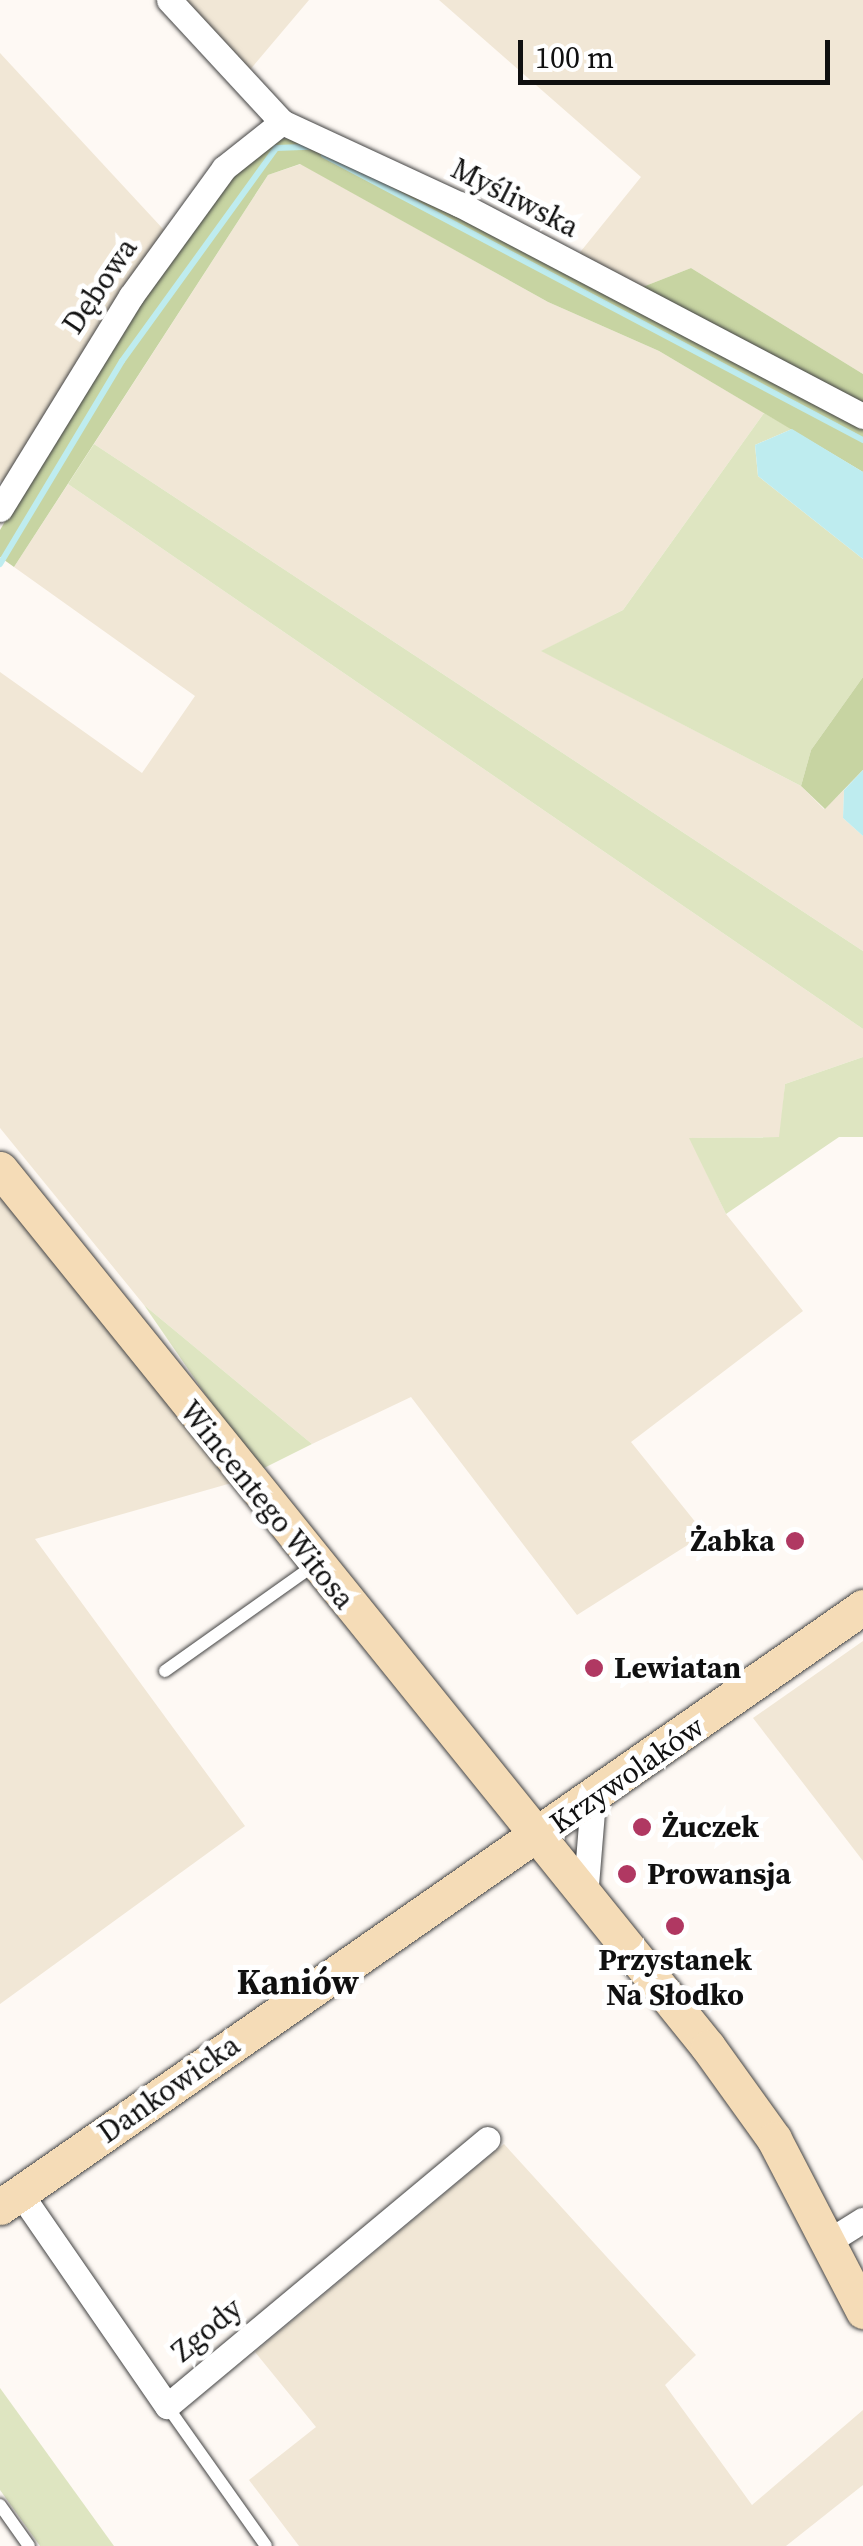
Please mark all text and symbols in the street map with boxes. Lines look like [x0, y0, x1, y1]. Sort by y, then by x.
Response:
scale bar [523, 20, 836, 82]
text: 100 m [535, 37, 614, 78]
street label: Myśliwska [445, 151, 585, 245]
street label: Dębowa [55, 231, 145, 341]
street label: Wincentego Witosa [172, 1393, 362, 1617]
place label: Żabka [690, 1523, 775, 1559]
marker: Żabka [784, 1530, 806, 1552]
place label: Lewiatan [614, 1650, 741, 1686]
marker: Lewiatan [583, 1657, 605, 1679]
street label: Krzywolaków [543, 1709, 711, 1841]
place label: Żuczek [662, 1809, 759, 1845]
marker: Żuczek [631, 1816, 653, 1838]
place label: Prowansja [647, 1856, 791, 1892]
marker: Prowansja [616, 1863, 638, 1885]
marker: Przystanek Na Słodko [664, 1915, 686, 1937]
place label: Przystanek Na Słodko [598, 1942, 752, 2012]
district label: Kaniów [237, 1961, 359, 2003]
street label: Dankowicka [91, 2027, 247, 2151]
street label: Zgody [165, 2290, 249, 2370]

